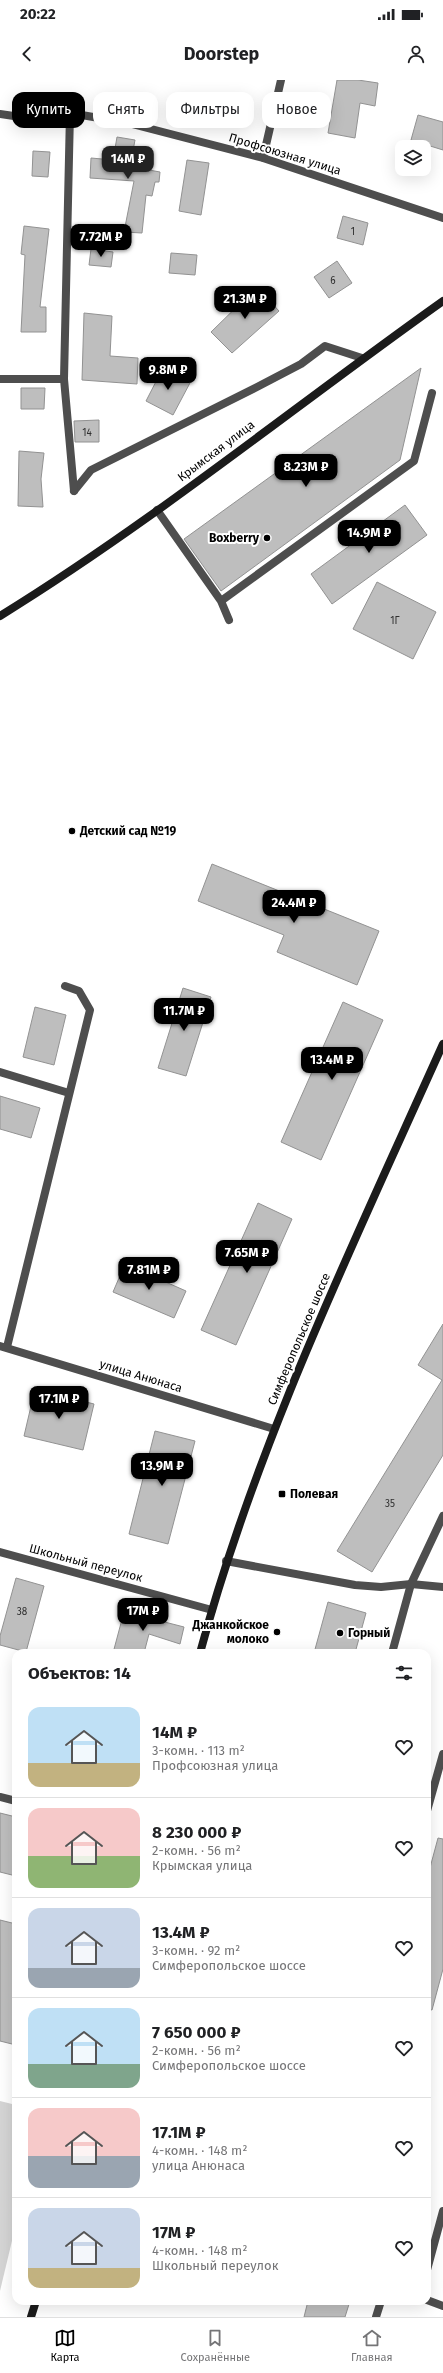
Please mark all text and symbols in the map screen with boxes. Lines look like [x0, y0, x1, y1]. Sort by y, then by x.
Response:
text: 20:22 [20, 5, 56, 23]
icon: back [16, 43, 38, 65]
text: Doorstep [184, 43, 259, 65]
icon: person [405, 43, 427, 65]
chip: Купить [12, 92, 85, 128]
chip: Снять [93, 92, 158, 128]
chip: Фильтры [166, 92, 254, 128]
chip: Новое [262, 92, 331, 128]
street label: Профсоюзная улица [227, 130, 343, 178]
map controls [395, 140, 431, 176]
button: layers [395, 140, 431, 176]
pin: 14M ₽ [100, 146, 156, 180]
text: 14M ₽ [111, 151, 145, 166]
pin: 7.72M ₽ [64, 224, 138, 258]
house number: 1 [351, 226, 355, 238]
text: 7.72M ₽ [80, 229, 122, 244]
house number: 6 [330, 275, 336, 287]
pin: 21.3M ₽ [208, 286, 282, 320]
text: 21.3M ₽ [223, 291, 267, 306]
pin: 9.8M ₽ [135, 357, 201, 391]
text: 9.8M ₽ [149, 362, 188, 377]
street label: Крымская улица [175, 418, 257, 484]
house number: 14 [82, 427, 93, 439]
pin: 8.23M ₽ [269, 454, 343, 488]
text: 8.23M ₽ [283, 459, 329, 474]
pin: 14.9M ₽ [332, 520, 406, 554]
text: 14.9M ₽ [347, 525, 391, 540]
place label: Boxberry [209, 531, 260, 545]
marker: Boxberry [262, 533, 272, 543]
house number: 1Г [390, 615, 400, 627]
place label: Детский сад №19 [79, 824, 176, 838]
marker: Детский сад №19 [67, 826, 77, 836]
pin: 24.4M ₽ [257, 890, 331, 924]
text: 24.4M ₽ [272, 895, 316, 910]
pin: 11.7M ₽ [147, 998, 221, 1032]
text: 11.7M ₽ [163, 1003, 205, 1018]
pin: 13.4M ₽ [295, 1047, 369, 1081]
text: 13.4M ₽ [310, 1052, 354, 1067]
pin: 7.65M ₽ [210, 1240, 284, 1274]
text: 7.65M ₽ [225, 1245, 269, 1260]
pin: 7.81M ₽ [112, 1257, 186, 1291]
text: 7.81M ₽ [127, 1262, 171, 1277]
street label: Симферопольское шоссе [265, 1271, 333, 1407]
street label: улица Анюнаса [98, 1357, 184, 1395]
pin: 17.1M ₽ [22, 1386, 96, 1420]
text: 17.1M ₽ [38, 1391, 80, 1406]
pin: 13.9M ₽ [125, 1453, 199, 1487]
text: 13.9M ₽ [140, 1458, 184, 1473]
place label: Полевая [290, 1487, 338, 1501]
marker: Полевая [277, 1489, 287, 1499]
house number: 35 [385, 1498, 395, 1510]
street label: Школьный переулок [28, 1541, 145, 1585]
pin: 17M ₽ [115, 1598, 171, 1632]
text: 17M ₽ [126, 1603, 160, 1618]
house number: 38 [17, 1606, 28, 1618]
place label: Джанкойское молоко [192, 1618, 269, 1646]
place label: Горный [348, 1626, 390, 1640]
marker: Джанкойское молоко [272, 1627, 282, 1637]
marker: Горный [335, 1628, 345, 1638]
icon: filters [393, 1662, 415, 1684]
text: Объектов: 14 [28, 1663, 131, 1684]
text: 14M ₽ [152, 1722, 197, 1743]
icon: home [60, 1723, 108, 1771]
icon: heart [393, 1736, 415, 1758]
text: 3-комн. · 113 m² [152, 1743, 245, 1758]
text: Профсоюзная улица [152, 1758, 278, 1773]
text: 8 230 000 ₽ [152, 1822, 241, 1843]
icon: home [60, 1824, 108, 1872]
icon: heart [393, 1837, 415, 1859]
text: 2-комн. · 56 m² [152, 1843, 241, 1858]
text: Крымская улица [152, 1858, 252, 1873]
text: 13.4M ₽ [152, 1922, 210, 1943]
icon: home [60, 1924, 108, 1972]
icon: heart [393, 1937, 415, 1959]
text: 3-комн. · 92 m² [152, 1943, 240, 1958]
text: Симферопольское шоссе [152, 1958, 306, 1973]
text: 7 650 000 ₽ [152, 2022, 241, 2043]
icon: home [60, 2024, 108, 2072]
icon: heart [393, 2037, 415, 2059]
text: 2-комн. · 56 m² [152, 2043, 241, 2058]
text: Симферопольское шоссе [152, 2058, 306, 2073]
text: 17.1M ₽ [152, 2122, 206, 2143]
icon: home [60, 2124, 108, 2172]
icon: heart [393, 2137, 415, 2159]
text: 4-комн. · 148 m² [152, 2143, 247, 2158]
text: улица Анюнаса [152, 2158, 245, 2173]
text: 17M ₽ [152, 2222, 195, 2243]
icon: home [60, 2224, 108, 2272]
icon: heart [393, 2237, 415, 2259]
text: 4-комн. · 148 m² [152, 2243, 247, 2258]
text: Школьный переулок [152, 2258, 278, 2273]
tab: Карта [50, 2327, 80, 2364]
tab: Сохранённые [180, 2327, 250, 2364]
tab: Главная [351, 2327, 393, 2364]

